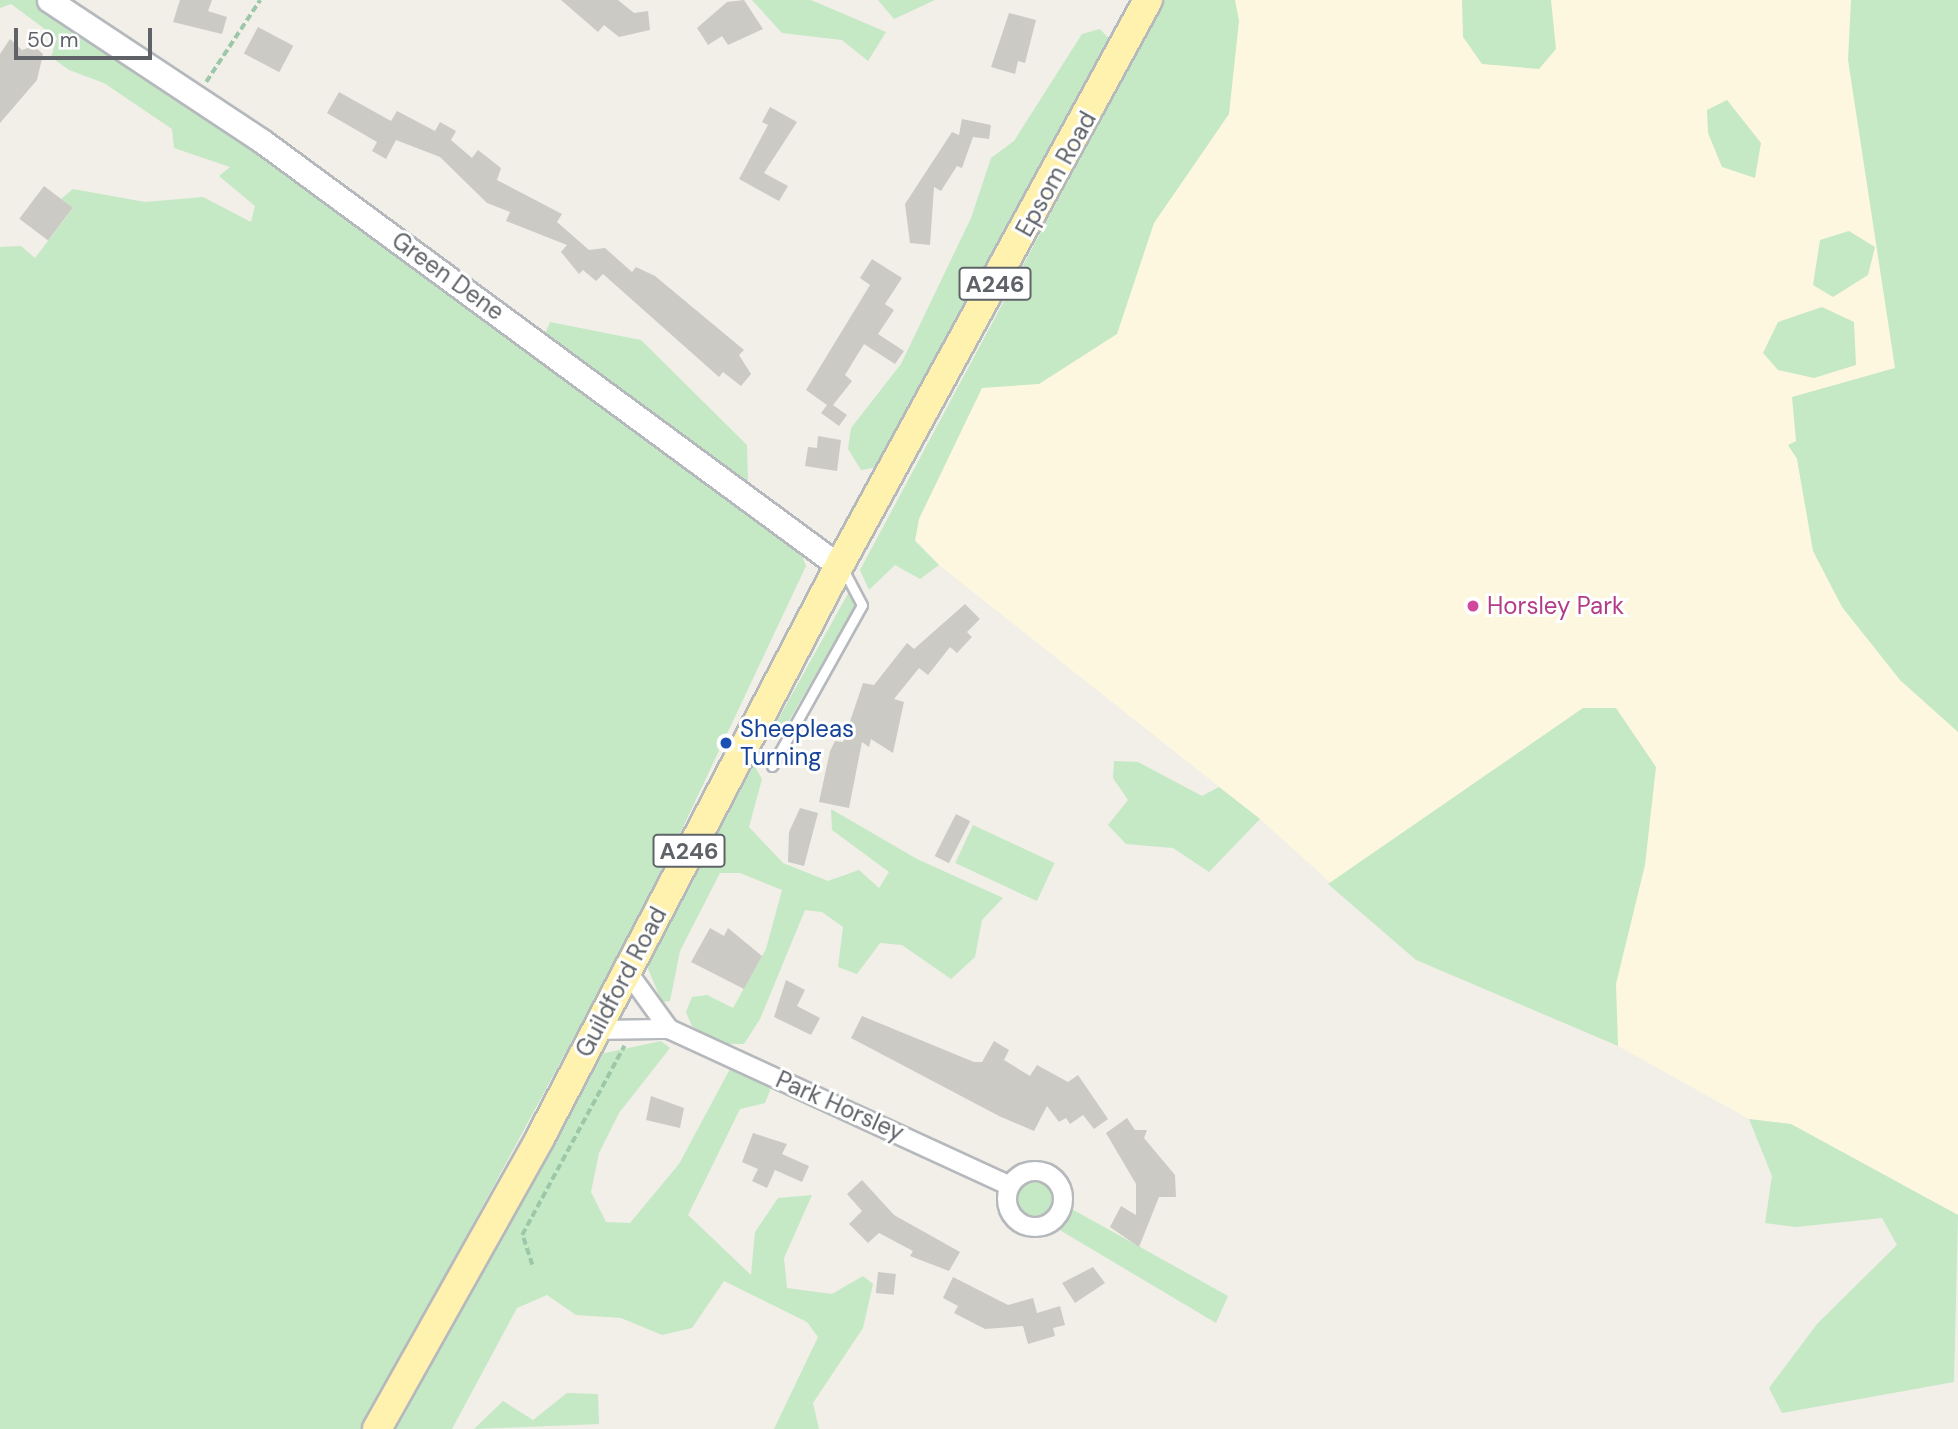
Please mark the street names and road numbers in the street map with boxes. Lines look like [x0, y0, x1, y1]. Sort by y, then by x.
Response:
street label: Epsom Road [1010, 106, 1102, 242]
street label: Green Dene [386, 226, 510, 326]
road number: A246 [958, 264, 1032, 304]
road number: A246 [652, 832, 726, 870]
street label: Guildford Road [569, 902, 673, 1062]
street label: Park Horsley [772, 1065, 908, 1147]

